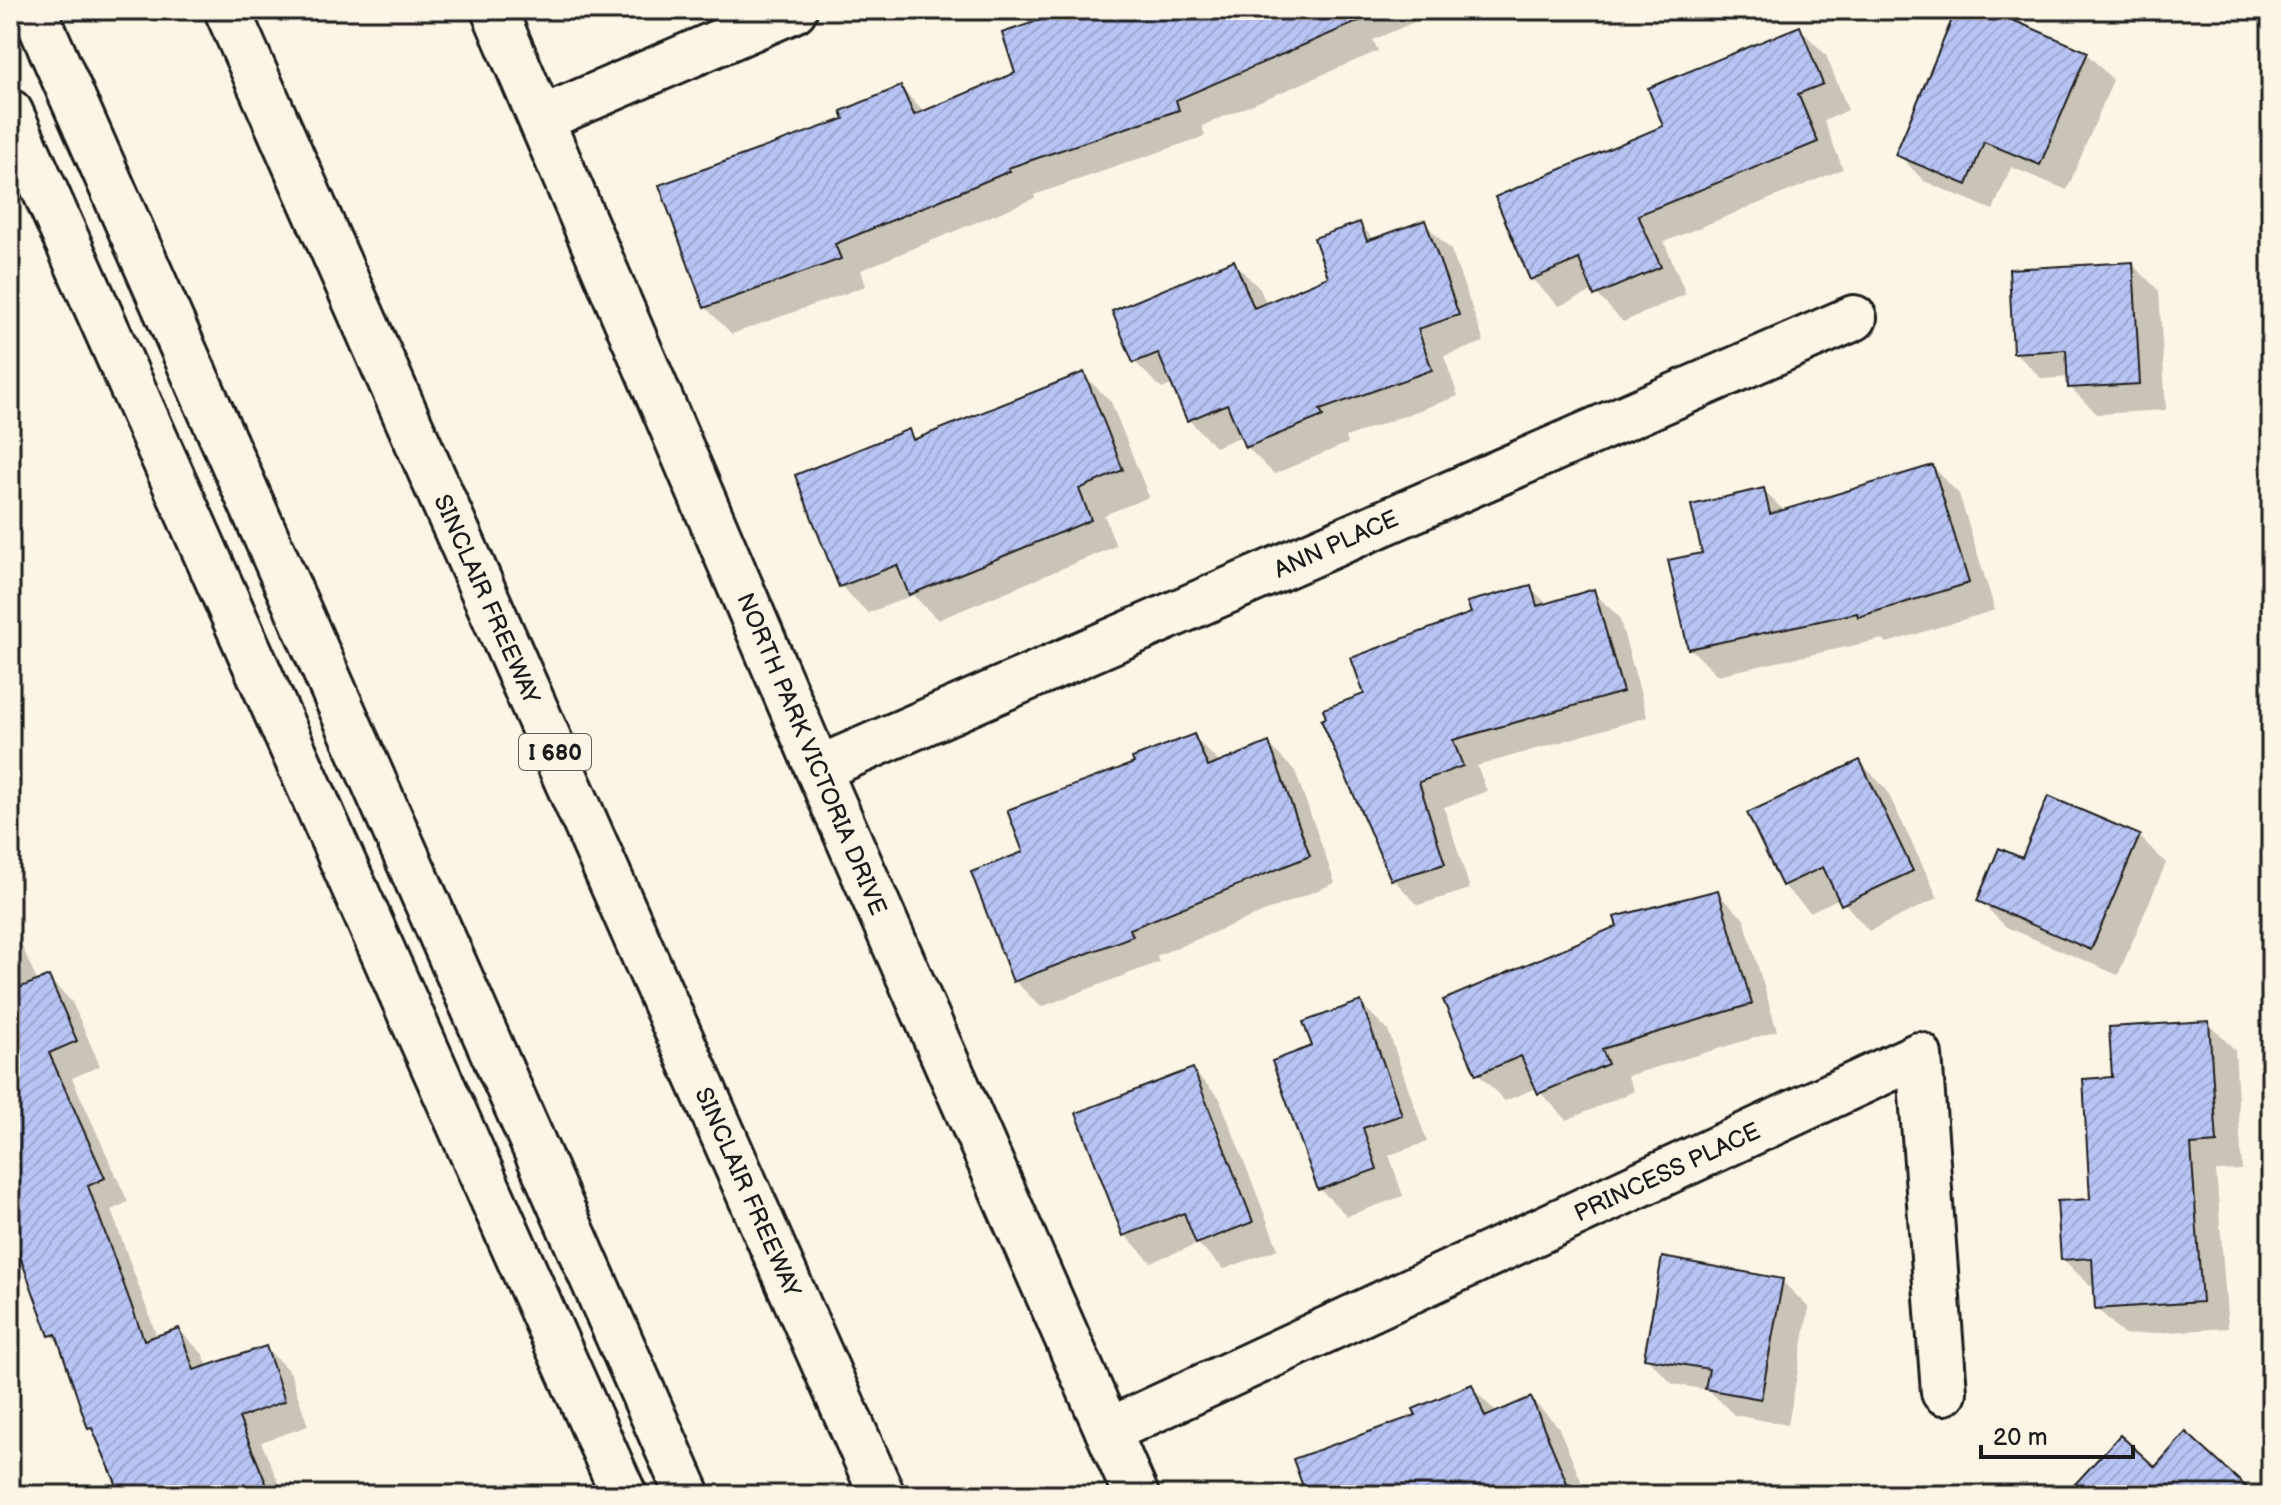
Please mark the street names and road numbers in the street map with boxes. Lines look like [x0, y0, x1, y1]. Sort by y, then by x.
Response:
street label: SINCLAIR FREEWAY [427, 490, 546, 709]
street label: ANN PLACE [1270, 504, 1403, 585]
street label: NORTH PARK VICTORIA DRIVE [730, 589, 893, 920]
road number: I 680 [519, 734, 591, 770]
street label: SINCLAIR FREEWAY [688, 1083, 807, 1302]
street label: PRINCESS PLACE [1570, 1117, 1765, 1228]

